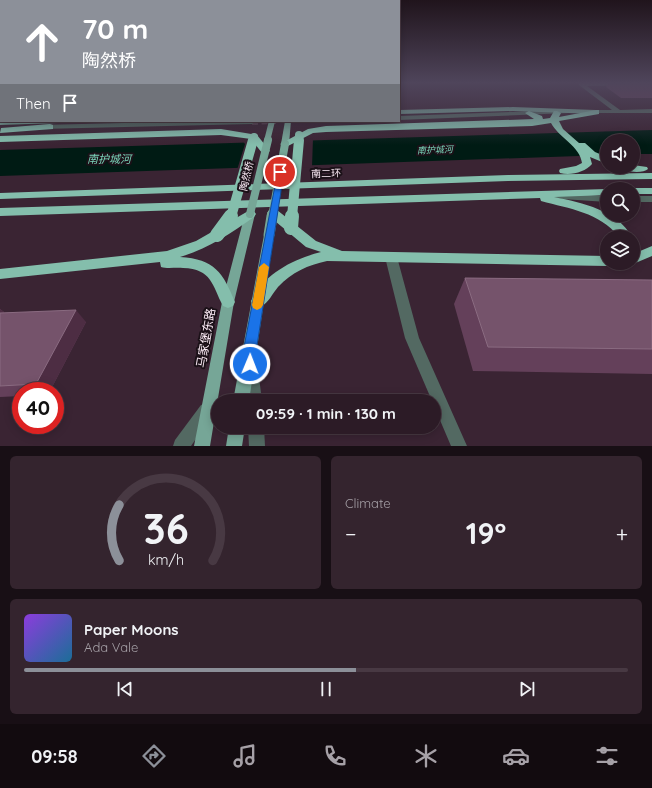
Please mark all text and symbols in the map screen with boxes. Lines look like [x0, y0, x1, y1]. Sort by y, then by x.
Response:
text: 70 m [82, 11, 148, 46]
icon: ahead [16, 16, 68, 68]
text: 陶然桥 [82, 49, 136, 72]
icon: arrive [59, 92, 81, 114]
text: Then [16, 94, 51, 113]
map controls [600, 134, 640, 270]
button: sound [600, 134, 640, 174]
water label: 南护城河 [417, 143, 455, 156]
water label: 南护城河 [87, 152, 133, 166]
pin [263, 155, 297, 189]
street label: 陶然桥 [237, 160, 256, 192]
icon: arrive [269, 161, 291, 183]
street label: 南二环 [311, 166, 341, 181]
button: search [600, 182, 640, 222]
button: layers [600, 230, 640, 270]
street label: 马家堡东路 [193, 307, 218, 369]
position arrow [229, 343, 271, 385]
speed limit sign: 40 [12, 382, 64, 434]
text: 09:59 · 1 min · 130 m [256, 404, 396, 423]
text: Climate [345, 495, 391, 511]
text: 36 [143, 501, 188, 553]
text: 19° [466, 514, 506, 552]
text: − [345, 520, 356, 548]
text: + [616, 520, 628, 548]
text: km/h [147, 550, 184, 568]
text: Paper Moons [84, 620, 179, 639]
text: Ada Vale [84, 639, 138, 655]
icon: previous [114, 678, 136, 700]
icon: pause [315, 678, 337, 700]
icon: next [516, 678, 538, 700]
icon: directions [140, 742, 168, 770]
icon: music [231, 742, 259, 770]
icon: phone [321, 742, 349, 770]
icon: climate [412, 742, 440, 770]
icon: car [502, 742, 530, 770]
icon: filters [593, 742, 621, 770]
text: 09:58 [31, 745, 78, 768]

